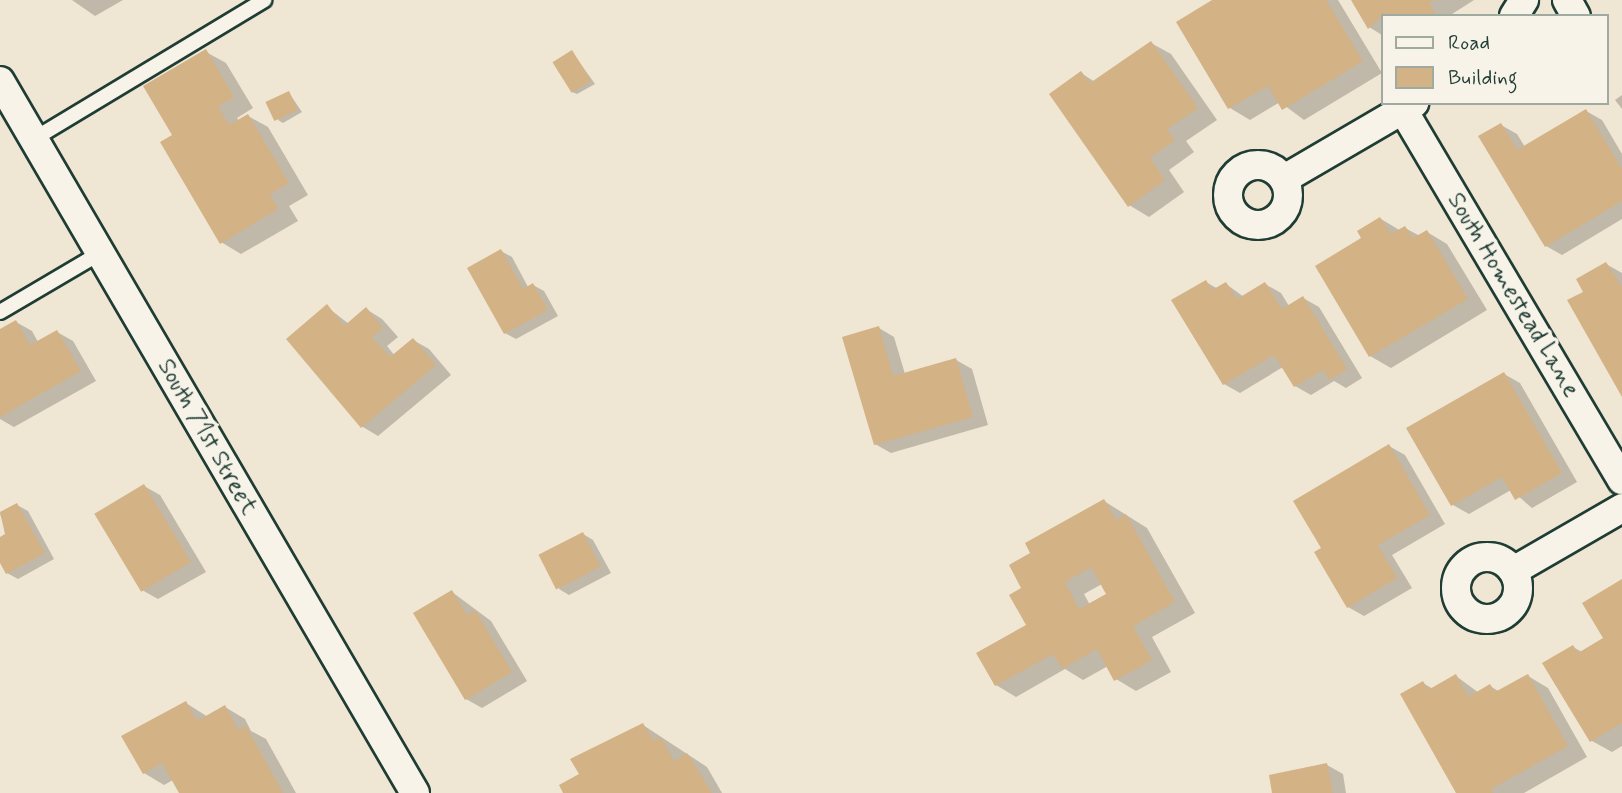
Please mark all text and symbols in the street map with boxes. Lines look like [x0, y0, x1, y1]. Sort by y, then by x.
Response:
legend [1380, 14, 1608, 105]
text: Road [1448, 29, 1490, 57]
text: Building [1448, 64, 1518, 92]
street label: South Homestead Lane [1442, 190, 1584, 400]
street label: South 71st Street [151, 354, 263, 520]

